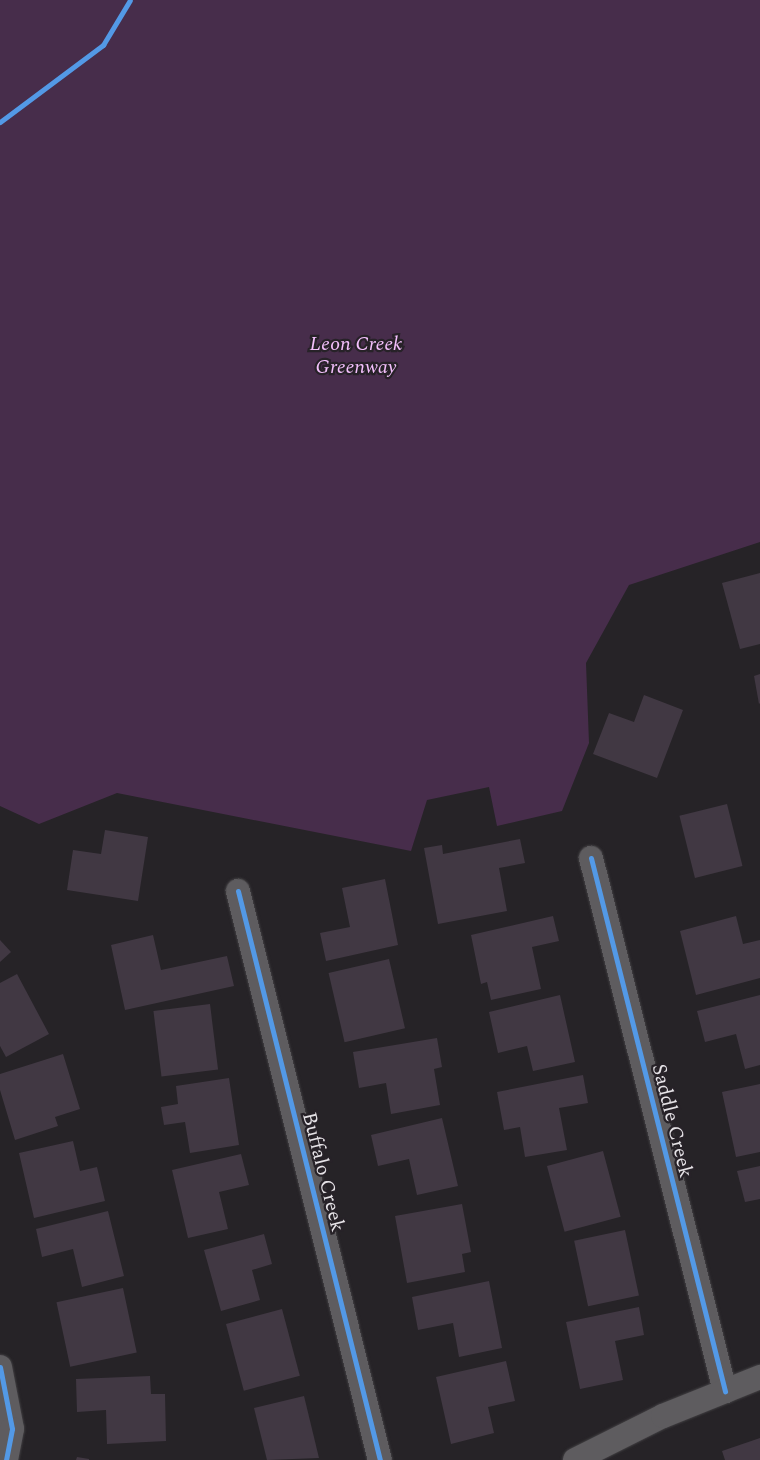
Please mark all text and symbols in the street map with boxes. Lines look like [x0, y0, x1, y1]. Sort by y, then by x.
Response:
park label: Leon Creek Greenway [310, 333, 402, 380]
street label: Saddle Creek [646, 1061, 698, 1181]
street label: Buffalo Creek [297, 1110, 349, 1234]

